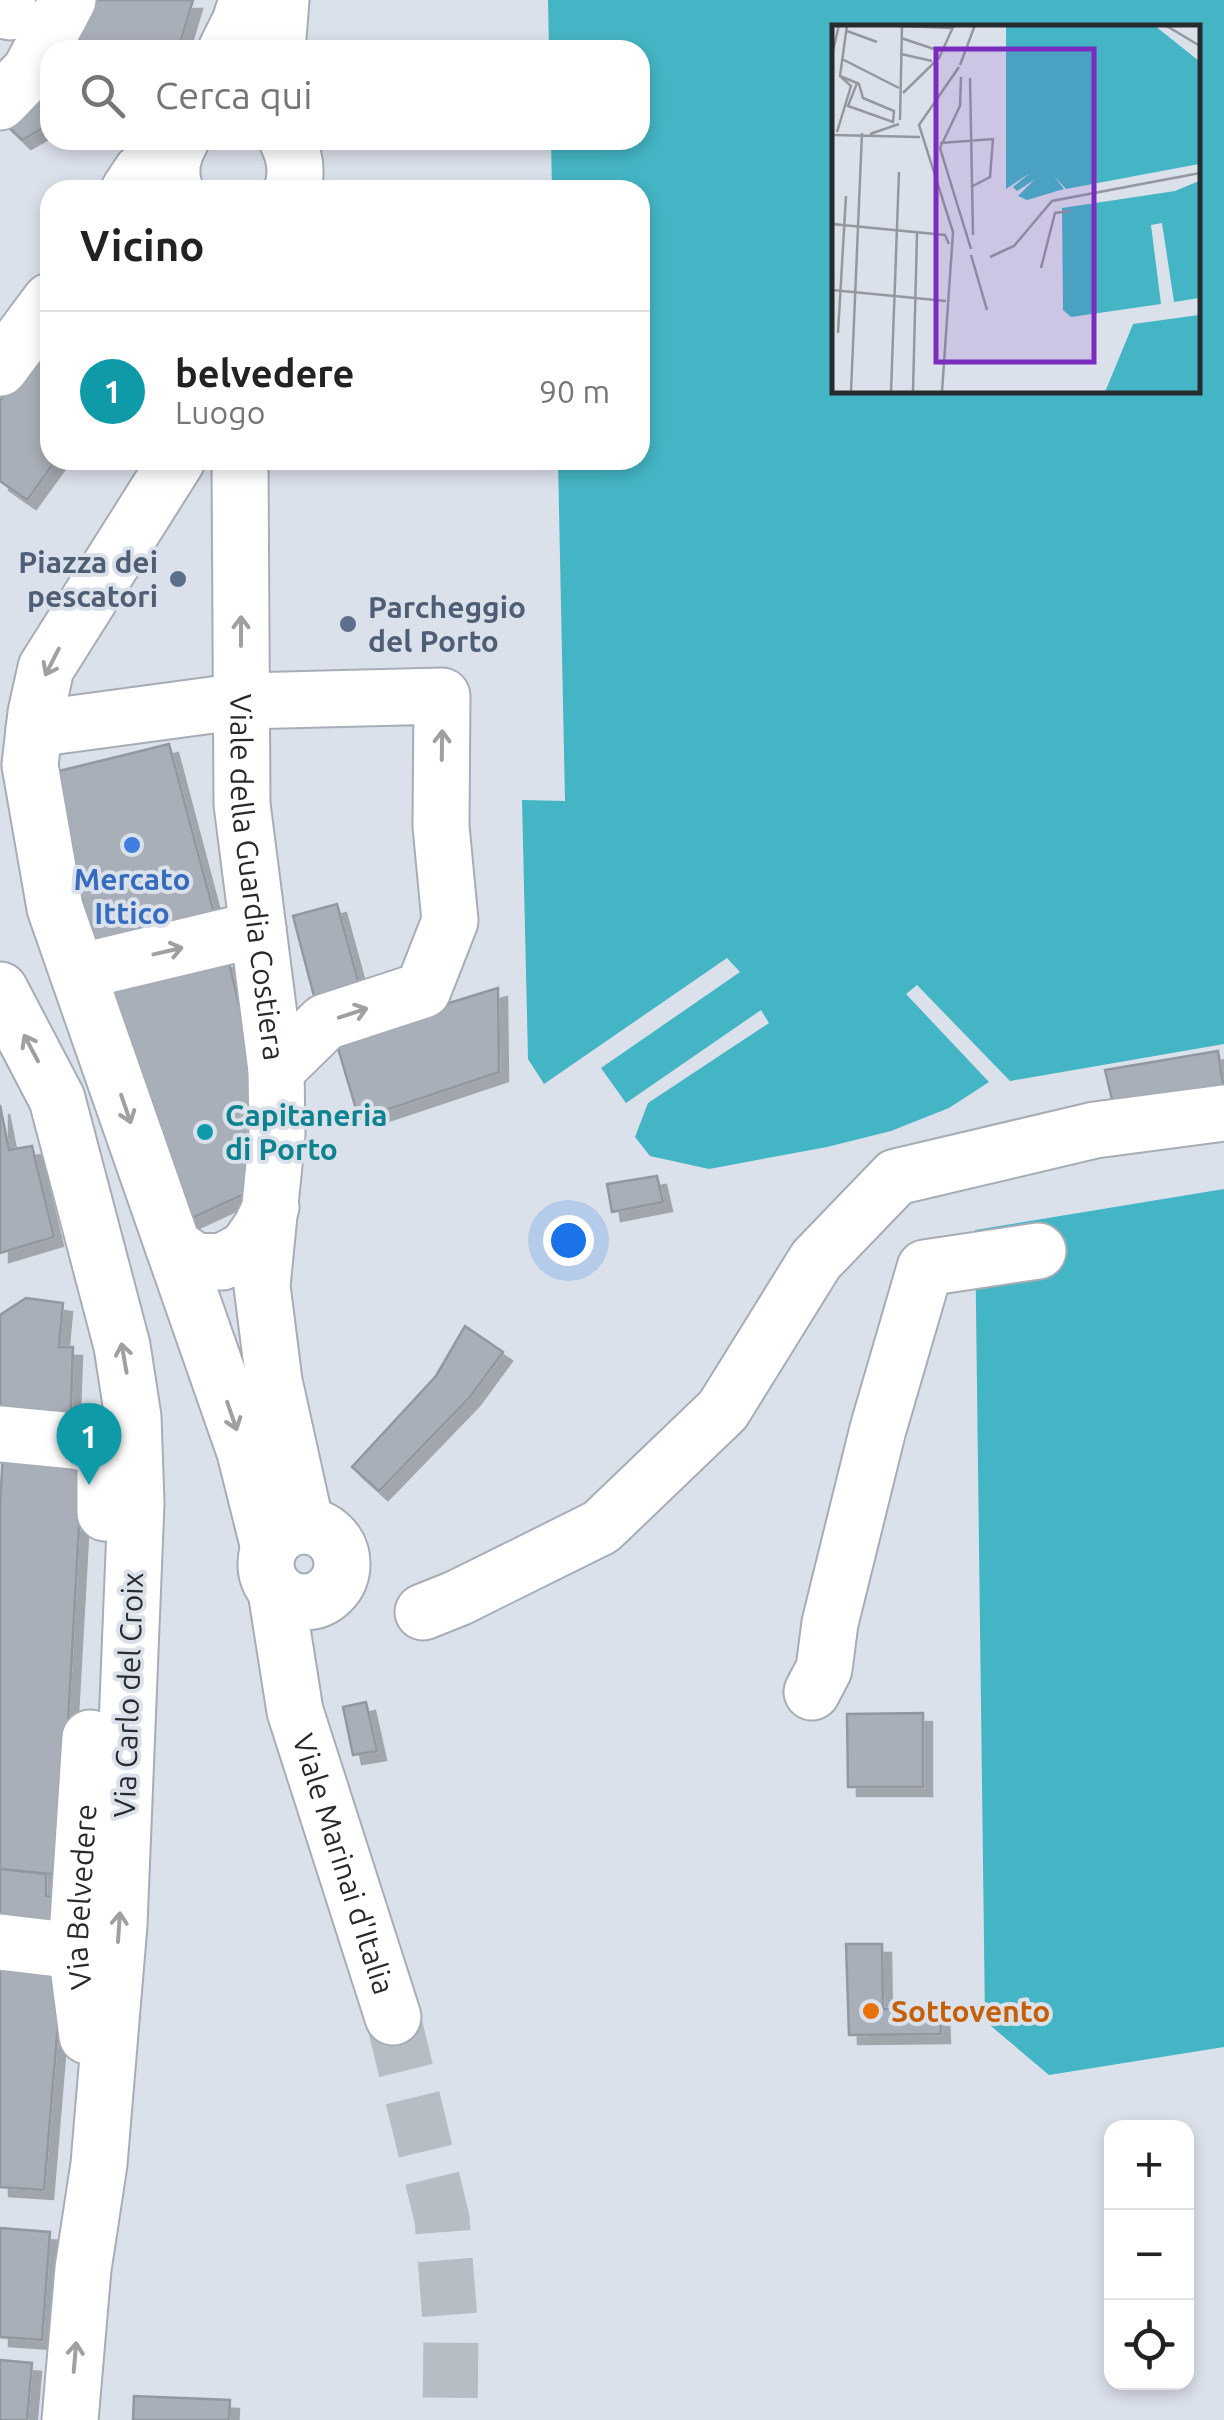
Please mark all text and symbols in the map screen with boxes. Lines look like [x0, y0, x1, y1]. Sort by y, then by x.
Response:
inset map [832, 25, 1199, 392]
search box [40, 40, 650, 150]
icon: search [75, 68, 130, 123]
text: Cerca qui [155, 74, 313, 116]
text: Vicino [80, 222, 205, 269]
text: belvedere [175, 352, 355, 394]
text: 1 [103, 373, 122, 409]
text: 90 m [539, 373, 610, 409]
text: Luogo [175, 394, 265, 430]
place label: Piazza dei pescatori [18, 545, 158, 613]
marker: Piazza dei pescatori [167, 568, 189, 590]
place label: Parcheggio del Porto [368, 590, 526, 658]
marker: Parcheggio del Porto [337, 613, 359, 635]
one-way arrow [232, 615, 250, 648]
one-way arrow [42, 646, 61, 676]
street label: Viale della Guardia Costiera [224, 694, 292, 1062]
one-way arrow [432, 729, 452, 762]
marker: Mercato Ittico [121, 834, 143, 856]
place label: Mercato Ittico [73, 862, 191, 930]
one-way arrow [151, 941, 183, 959]
one-way arrow [336, 1003, 368, 1021]
one-way arrow [20, 1034, 40, 1064]
one-way arrow [118, 1093, 136, 1124]
place label: Capitaneria di Porto [225, 1098, 388, 1166]
marker: Capitaneria di Porto [194, 1121, 216, 1143]
your location [543, 1215, 594, 1266]
one-way arrow [114, 1342, 133, 1375]
one-way arrow [225, 1400, 243, 1432]
pin: 1 [56, 1402, 122, 1485]
street label: Via Carlo del Croix [107, 1572, 149, 1818]
street label: Viale Marinai d'Italia [286, 1730, 402, 1998]
street label: Via Belvedere [59, 1803, 103, 1992]
one-way arrow [110, 1912, 129, 1944]
place label: Sottovento [891, 1994, 1050, 2028]
marker: Sottovento [860, 2000, 882, 2022]
map controls [1104, 2120, 1194, 2390]
button: + [1104, 2120, 1194, 2210]
button: − [1104, 2210, 1194, 2300]
button: locate [1104, 2300, 1194, 2390]
one-way arrow [66, 2342, 85, 2374]

